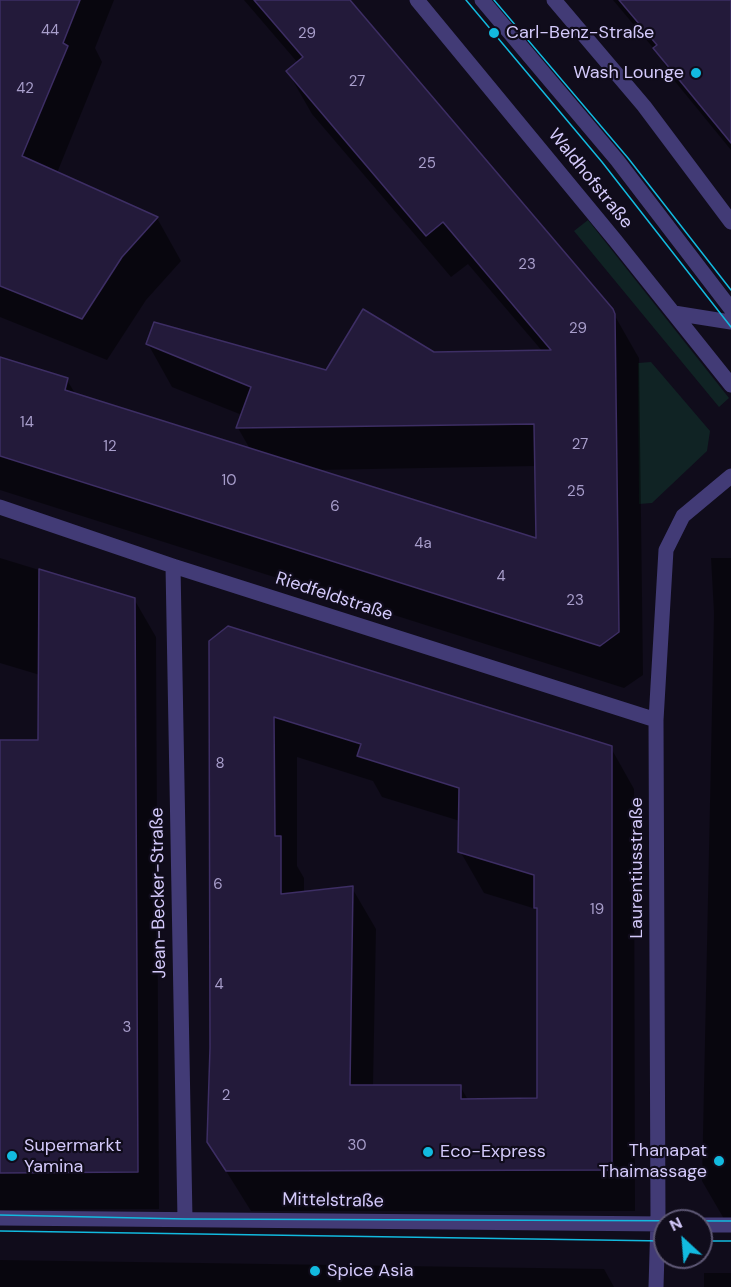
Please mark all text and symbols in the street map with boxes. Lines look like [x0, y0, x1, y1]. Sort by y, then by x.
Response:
house number: 44 [41, 22, 59, 40]
place label: Carl-Benz-Straße [506, 22, 654, 44]
house number: 29 [298, 25, 316, 43]
marker: Carl-Benz-Straße [487, 26, 501, 40]
place label: Wash Lounge [573, 62, 684, 84]
marker: Wash Lounge [689, 66, 703, 80]
house number: 27 [349, 73, 365, 91]
house number: 42 [16, 80, 34, 98]
street label: Waldhofstraße [543, 125, 637, 233]
house number: 25 [418, 155, 436, 173]
house number: 23 [518, 256, 536, 274]
house number: 29 [569, 320, 587, 338]
house number: 14 [20, 414, 34, 432]
house number: 27 [572, 436, 588, 454]
house number: 12 [103, 438, 117, 456]
house number: 10 [222, 472, 236, 490]
house number: 25 [567, 483, 585, 501]
house number: 6 [330, 498, 340, 516]
house number: 4a [414, 535, 432, 553]
street label: Riedfeldstraße [273, 568, 395, 626]
house number: 4 [496, 568, 506, 586]
house number: 23 [566, 592, 584, 610]
house number: 8 [215, 755, 225, 773]
street label: Laurentiusstraße [626, 797, 648, 939]
street label: Jean-Becker-Straße [147, 807, 171, 979]
house number: 6 [213, 876, 223, 894]
house number: 19 [590, 901, 604, 919]
house number: 4 [214, 976, 224, 994]
house number: 3 [123, 1019, 131, 1037]
house number: 2 [222, 1087, 230, 1105]
place label: Supermarkt Yamina [24, 1135, 122, 1178]
house number: 30 [347, 1137, 367, 1155]
place label: Thanapat Thaimassage [599, 1140, 707, 1182]
place label: Eco-Express [440, 1141, 546, 1163]
marker: Eco-Express [421, 1145, 435, 1159]
marker: Supermarkt Yamina [5, 1149, 19, 1163]
marker: Thanapat Thaimassage [712, 1154, 726, 1168]
street label: Mittelstraße [282, 1189, 384, 1213]
north arrow [653, 1209, 713, 1269]
text: N [666, 1212, 686, 1236]
place label: Spice Asia [327, 1260, 413, 1282]
marker: Spice Asia [308, 1264, 322, 1278]

